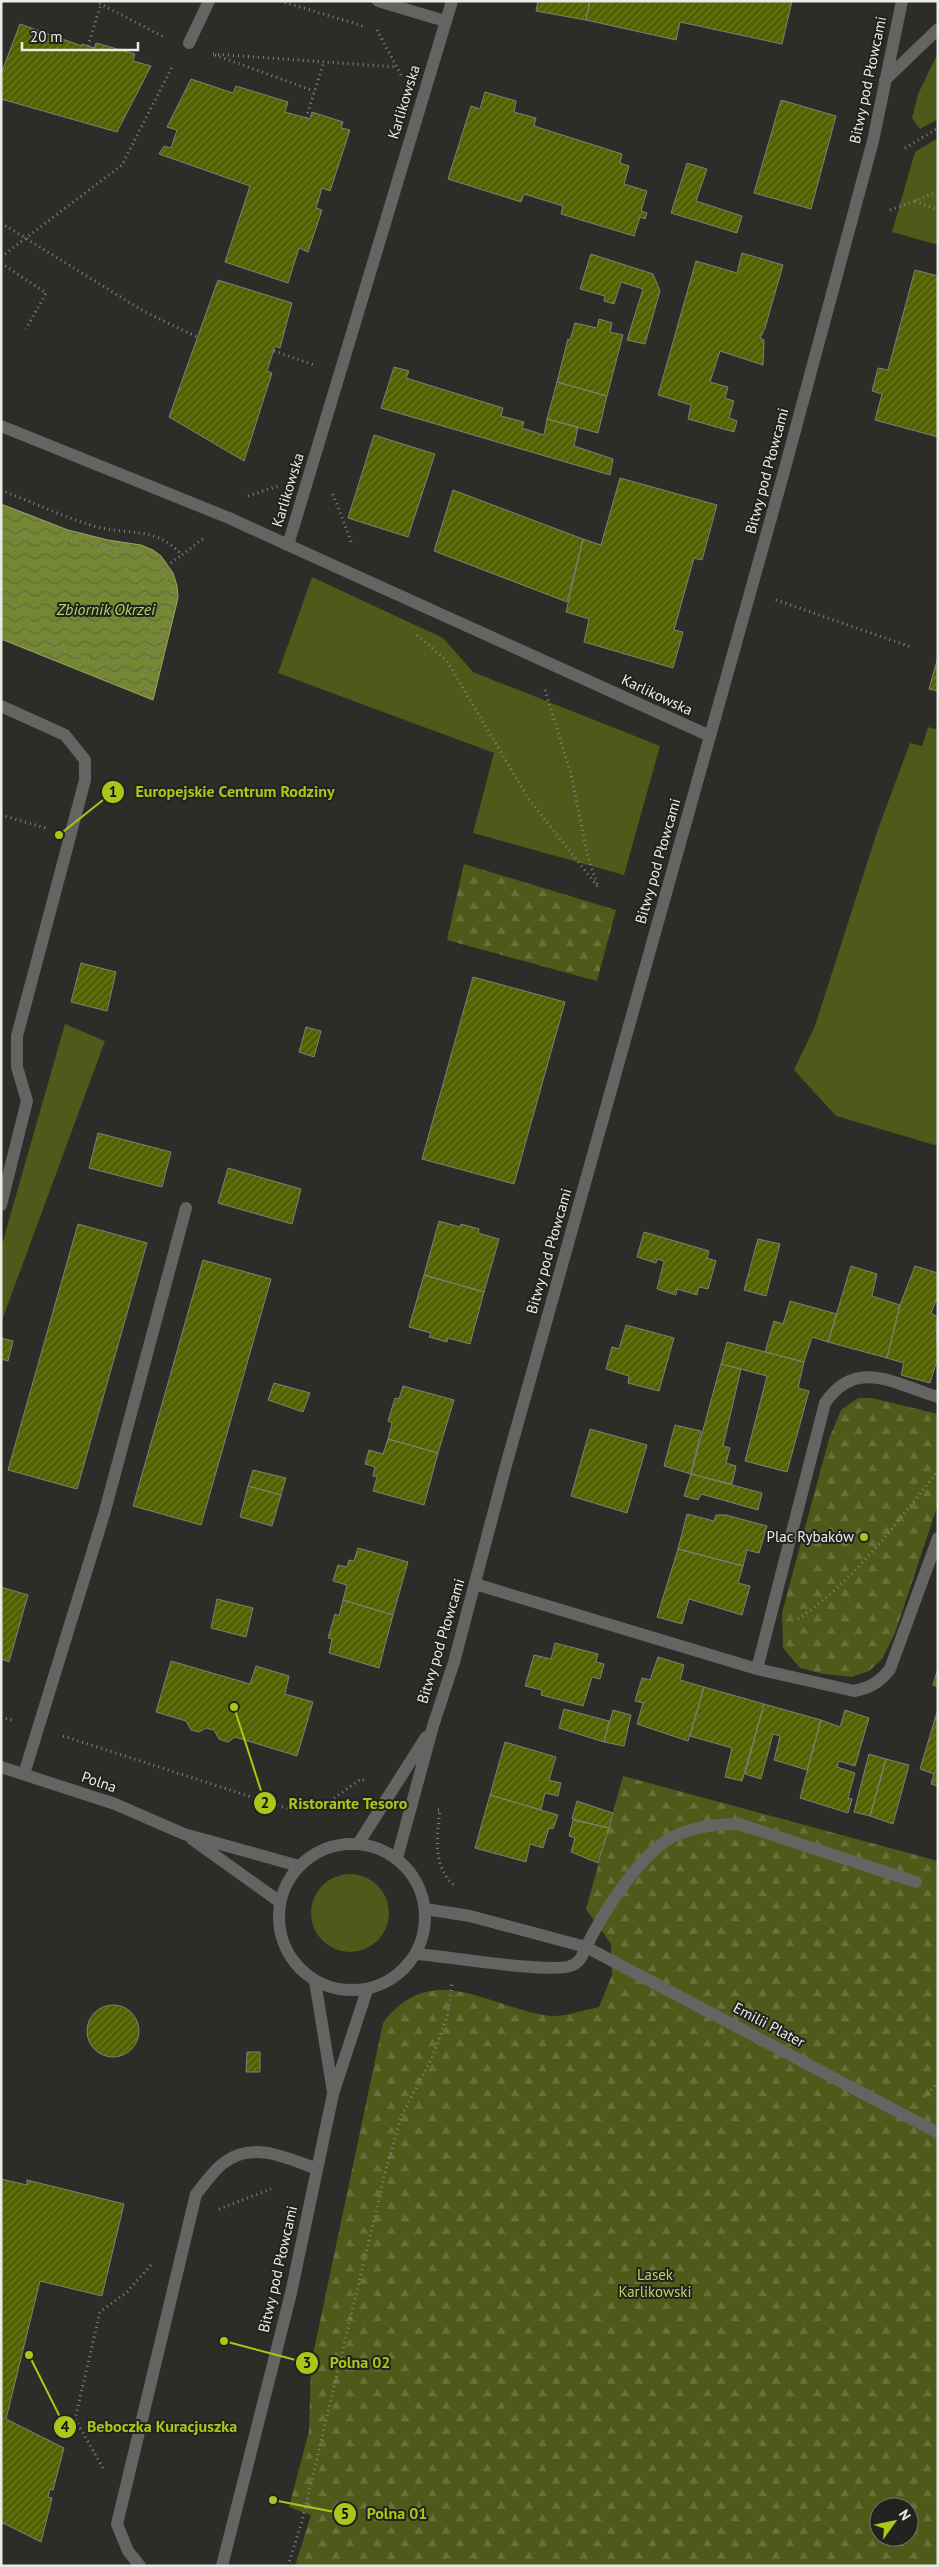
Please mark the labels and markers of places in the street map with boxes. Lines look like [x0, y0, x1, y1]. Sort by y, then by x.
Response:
callout: Europejskie Centrum Rodziny [100, 776, 344, 807]
place label: Plac Rybaków [767, 1527, 854, 1546]
marker: Plac Rybaków [858, 1531, 870, 1543]
callout: Ristorante Tesoro [253, 1788, 417, 1819]
callout: Polna 02 [294, 2347, 400, 2378]
callout: Beboczka Kuracjuszka [52, 2411, 247, 2442]
callout: Polna 01 [332, 2498, 438, 2529]

